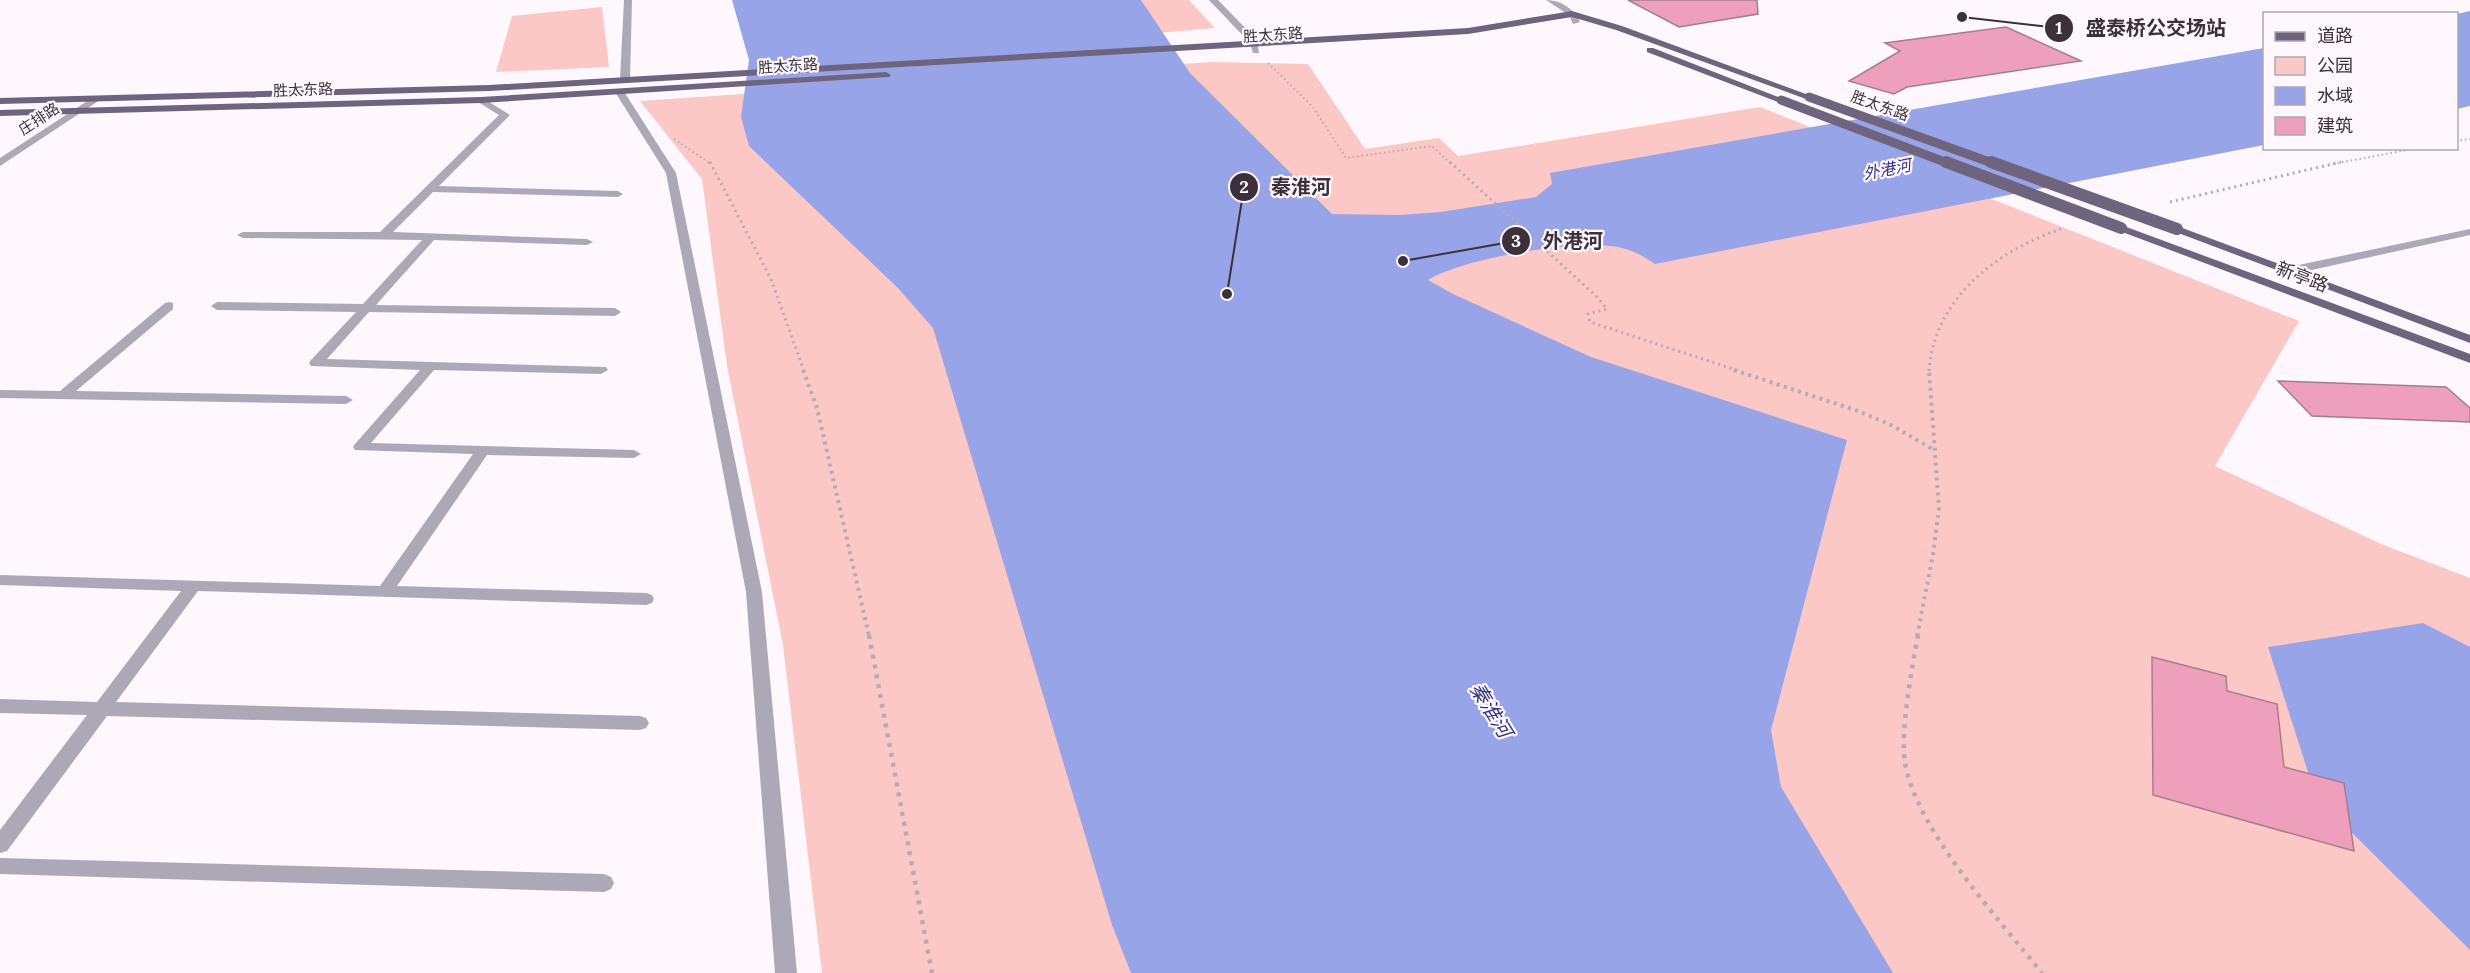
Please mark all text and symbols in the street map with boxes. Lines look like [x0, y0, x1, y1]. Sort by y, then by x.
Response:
callout: 盛泰桥公交场站 [2044, 9, 2238, 47]
legend [2263, 12, 2458, 150]
text: 盛泰桥公交场站 [2086, 15, 2226, 40]
text: 1 [2055, 16, 2063, 39]
street label: 胜太东路 [1242, 23, 1304, 46]
text: 道路 [2317, 24, 2353, 47]
street label: 胜太东路 [757, 54, 819, 77]
text: 公园 [2317, 54, 2353, 77]
street label: 胜太东路 [273, 79, 333, 100]
text: 水域 [2317, 84, 2353, 107]
street label: 胜太东路 [1849, 86, 1912, 125]
street label: 庄排路 [15, 98, 63, 139]
text: 建筑 [2317, 114, 2353, 137]
water label: 外港河 [1862, 154, 1915, 183]
callout: 秦淮河 [1229, 168, 1343, 206]
text: 秦淮河 [1271, 174, 1331, 199]
text: 2 [1239, 175, 1249, 198]
callout: 外港河 [1501, 222, 1615, 260]
text: 外港河 [1543, 228, 1603, 253]
text: 3 [1511, 229, 1521, 252]
street label: 新亭路 [2273, 256, 2332, 297]
water label: 秦淮河 [1465, 678, 1520, 745]

